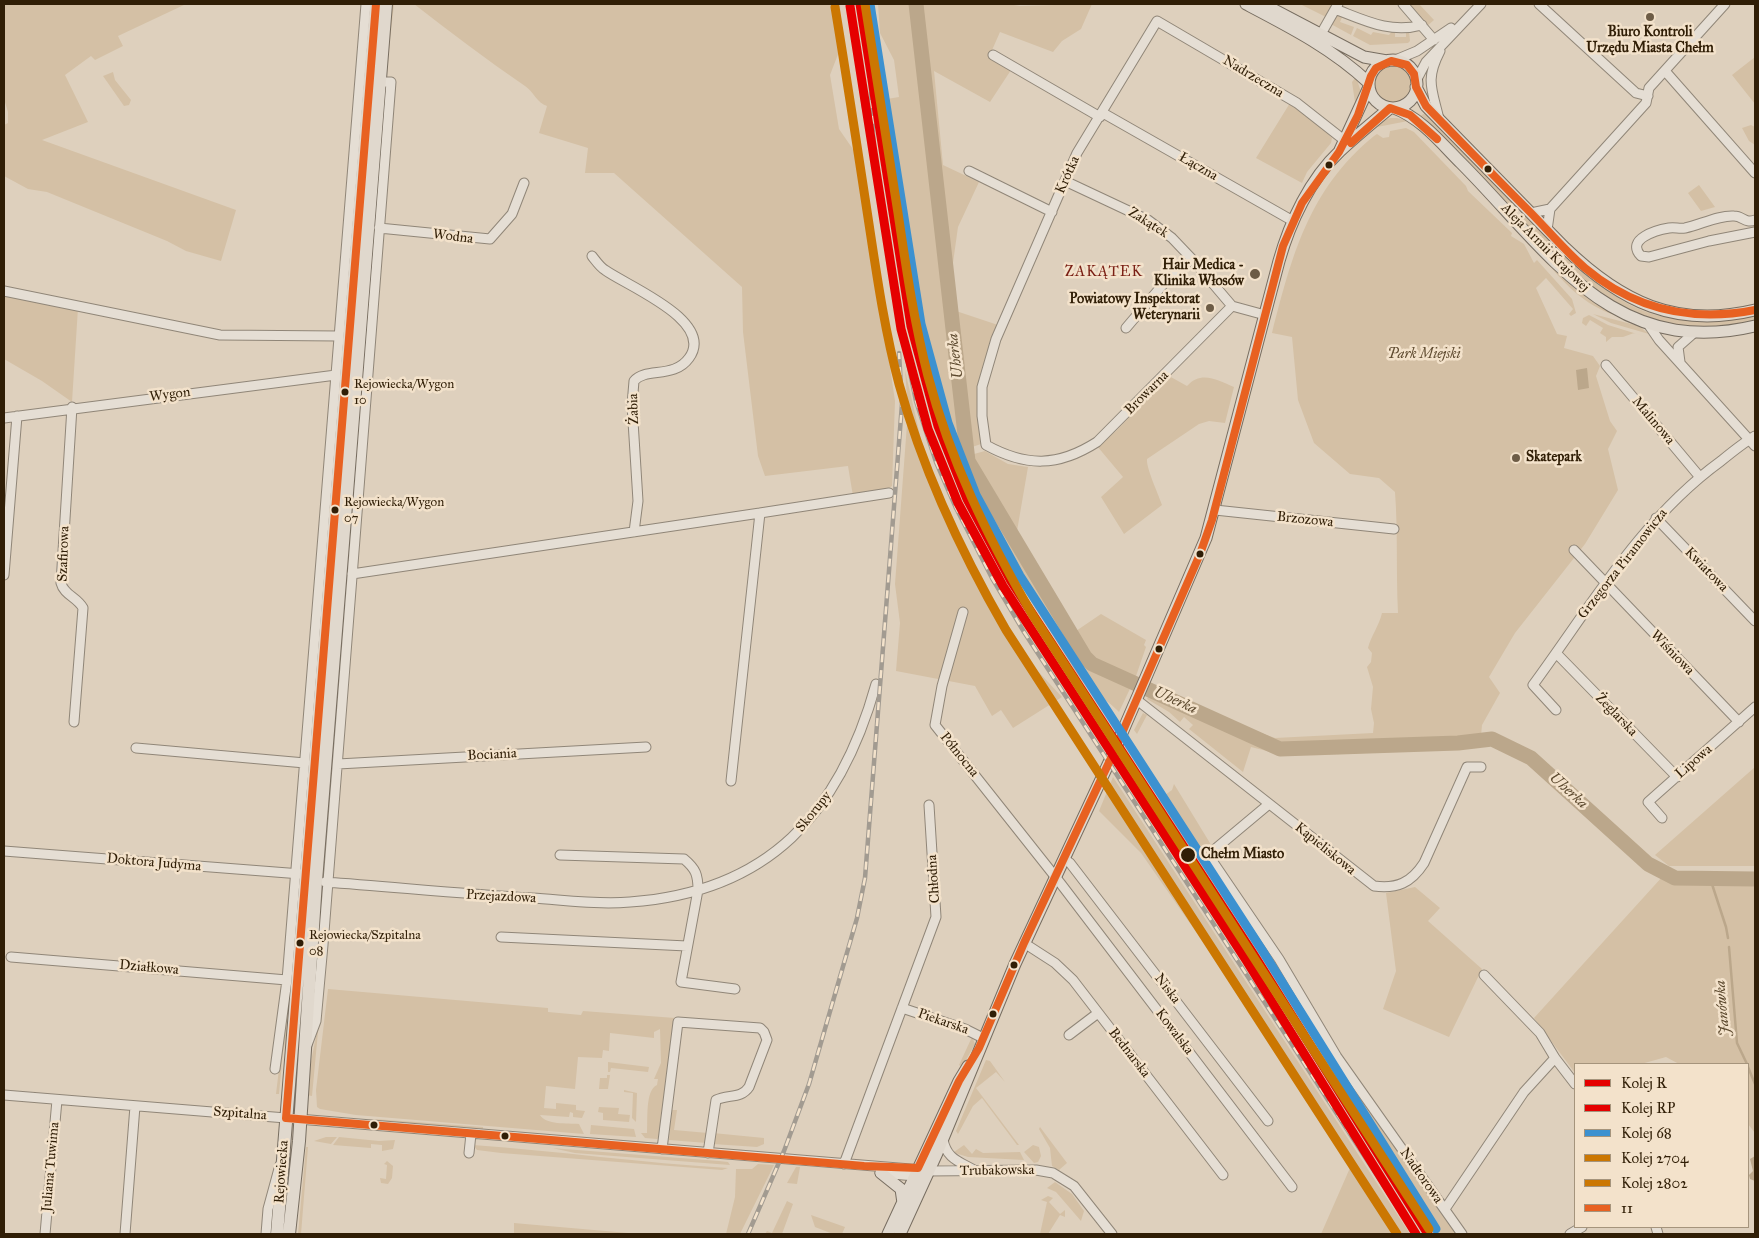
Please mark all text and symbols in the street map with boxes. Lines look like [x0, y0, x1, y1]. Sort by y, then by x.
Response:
marker: Biuro Kontroli Urzędu Miasta Chełm [1644, 11, 1656, 23]
place label: Biuro Kontroli Urzędu Miasta Chełm [1586, 25, 1714, 58]
street label: Nadrzeczna [1220, 52, 1286, 102]
street label: Łączna [1176, 149, 1220, 185]
street label: Krótka [1052, 153, 1084, 197]
unlabelled marker [1324, 160, 1334, 170]
unlabelled marker [1483, 164, 1493, 174]
street label: Aleja Armii Krajowej [1497, 200, 1593, 296]
street label: Zakątek [1125, 204, 1171, 242]
street label: Wodna [432, 226, 474, 248]
place label: Hair Medica - Klinika Włosów [1154, 258, 1244, 290]
district label: ZAKĄTEK [1064, 263, 1144, 281]
marker: Hair Medica - Klinika Włosów [1248, 267, 1262, 281]
place label: Powiatowy Inspektorat Weterynarii [1069, 292, 1200, 324]
marker: Powiatowy Inspektorat Weterynarii [1204, 302, 1216, 314]
water label: Uherka [944, 332, 968, 380]
park label: Park Miejski [1387, 347, 1461, 363]
street label: Browarna [1122, 368, 1172, 418]
place label: Rejowiecka/Wygon 10 [354, 377, 454, 408]
street label: Wygon [149, 384, 191, 406]
marker: Rejowiecka/Wygon 10 [340, 387, 350, 397]
street label: Żabia [625, 393, 643, 425]
street label: Malinowa [1628, 393, 1678, 449]
place label: Skatepark [1526, 450, 1582, 466]
marker: Skatepark [1510, 452, 1522, 464]
place label: Rejowiecka/Wygon 07 [344, 495, 444, 526]
marker: Rejowiecka/Wygon 07 [330, 505, 340, 515]
street label: Grzegorza Piramowicza [1575, 506, 1671, 622]
street label: Brzozowa [1276, 509, 1334, 531]
street label: Szafirowa [55, 526, 73, 582]
street label: Kwiatowa [1681, 544, 1731, 596]
unlabelled marker [1195, 549, 1205, 559]
street label: Wiśniowa [1647, 627, 1697, 679]
unlabelled marker [1154, 644, 1164, 654]
water label: Uherka [1150, 683, 1200, 719]
street label: Żeglarska [1591, 690, 1641, 740]
street label: Północna [936, 729, 982, 781]
street label: Lipowa [1672, 741, 1716, 783]
street label: Bociania [467, 745, 517, 765]
water label: Uherka [1545, 769, 1591, 813]
street label: Skorupy [792, 788, 836, 836]
street label: Kąpieliskowa [1291, 819, 1359, 879]
marker: Chełm Miasto [1179, 846, 1197, 864]
place label: Chełm Miasto [1201, 847, 1284, 863]
street label: Doktora Judyma [106, 851, 202, 875]
street label: Chłodna [924, 854, 944, 904]
street label: Przejazdowa [465, 887, 537, 907]
place label: Rejowiecka/Szpitalna 08 [309, 928, 421, 959]
marker: Rejowiecka/Szpitalna 08 [295, 938, 305, 948]
street label: Działkowa [119, 957, 179, 979]
unlabelled marker [1009, 960, 1019, 970]
street label: Niska [1150, 971, 1184, 1007]
water label: Janówka [1712, 979, 1734, 1037]
street label: Piekarska [915, 1005, 971, 1039]
street label: Kowalska [1151, 1006, 1197, 1058]
unlabelled marker [988, 1009, 998, 1019]
street label: Bednarska [1104, 1025, 1154, 1081]
legend [1574, 1063, 1749, 1228]
text: Kolej R [1621, 1074, 1667, 1092]
text: Kolej RP [1621, 1099, 1675, 1117]
street label: Szpitalna [213, 1104, 267, 1124]
unlabelled marker [369, 1120, 379, 1130]
street label: Juliana Tuwima [39, 1121, 63, 1213]
text: Kolej 68 [1621, 1124, 1672, 1142]
unlabelled marker [500, 1131, 510, 1141]
street label: Rejowiecka [271, 1140, 293, 1204]
street label: Nadtorowa [1396, 1145, 1446, 1207]
text: Kolej 2704 [1621, 1149, 1688, 1167]
street label: Trubakowska [959, 1162, 1035, 1180]
text: Kolej 2802 [1621, 1174, 1688, 1192]
text: 11 [1621, 1199, 1633, 1217]

